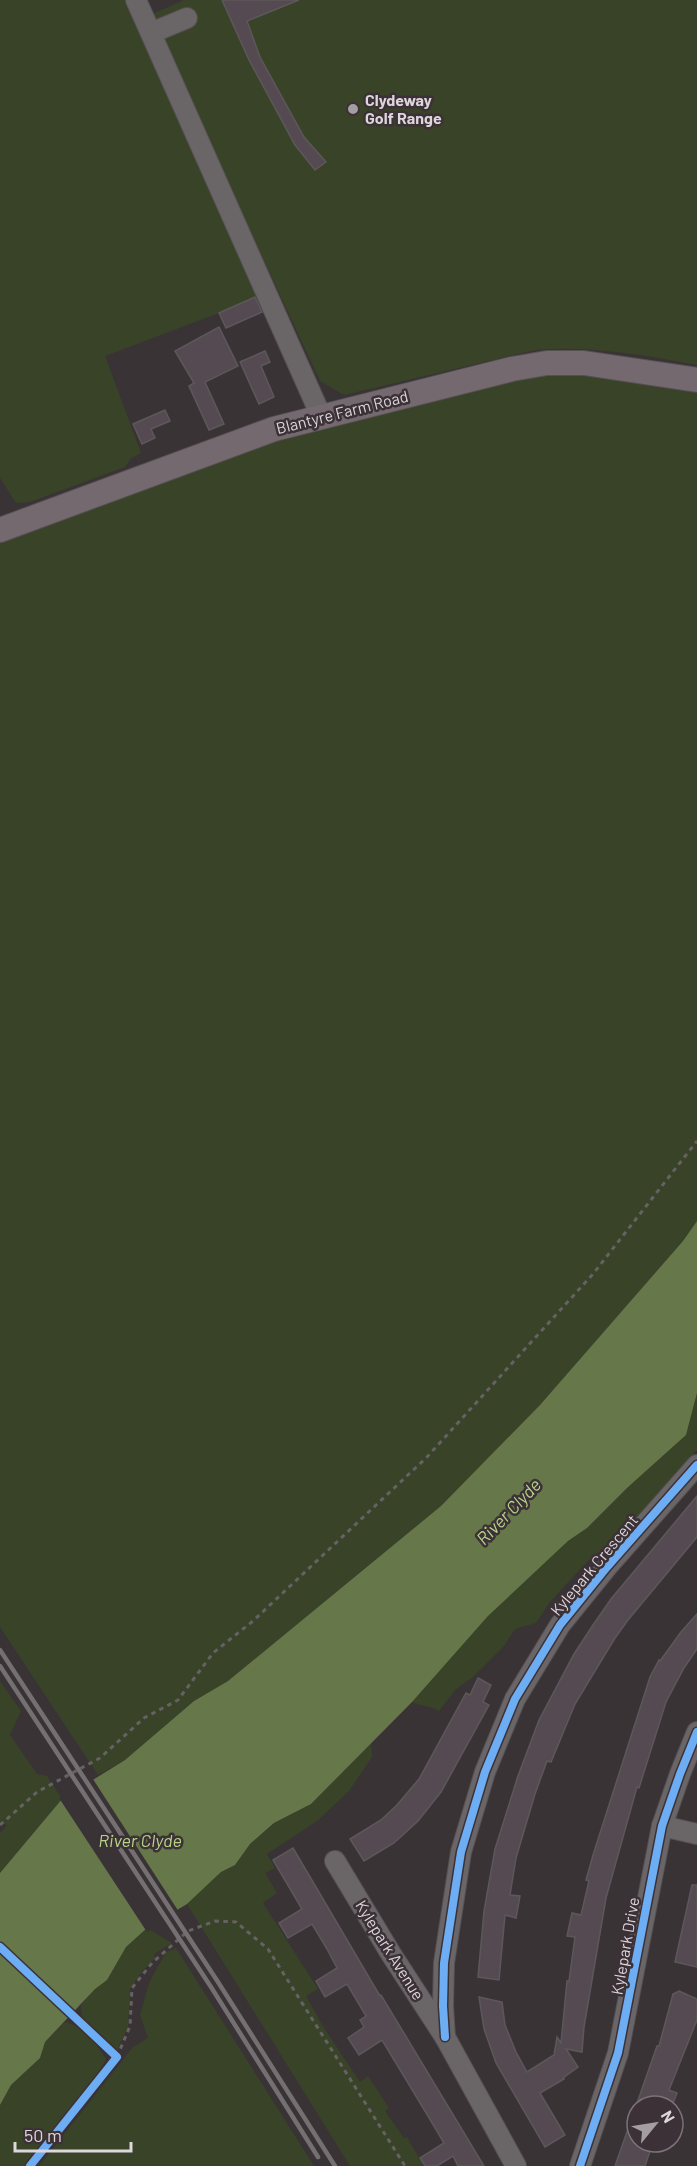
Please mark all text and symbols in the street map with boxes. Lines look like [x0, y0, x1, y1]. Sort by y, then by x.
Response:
place label: Clydeway Golf Range [365, 90, 442, 127]
marker: Clydeway Golf Range [346, 102, 360, 116]
street label: Blantyre Farm Road [274, 386, 410, 437]
water label: River Clyde [471, 1474, 545, 1549]
street label: Kylepark Crescent [546, 1510, 641, 1619]
water label: River Clyde [98, 1829, 182, 1851]
street label: Kylepark Avenue [352, 1896, 429, 2003]
street label: Kylepark Drive [607, 1896, 642, 1996]
north arrow [625, 2094, 685, 2154]
text: N [658, 2107, 679, 2126]
scale bar [15, 2115, 130, 2153]
text: 50 m [24, 2124, 62, 2146]

